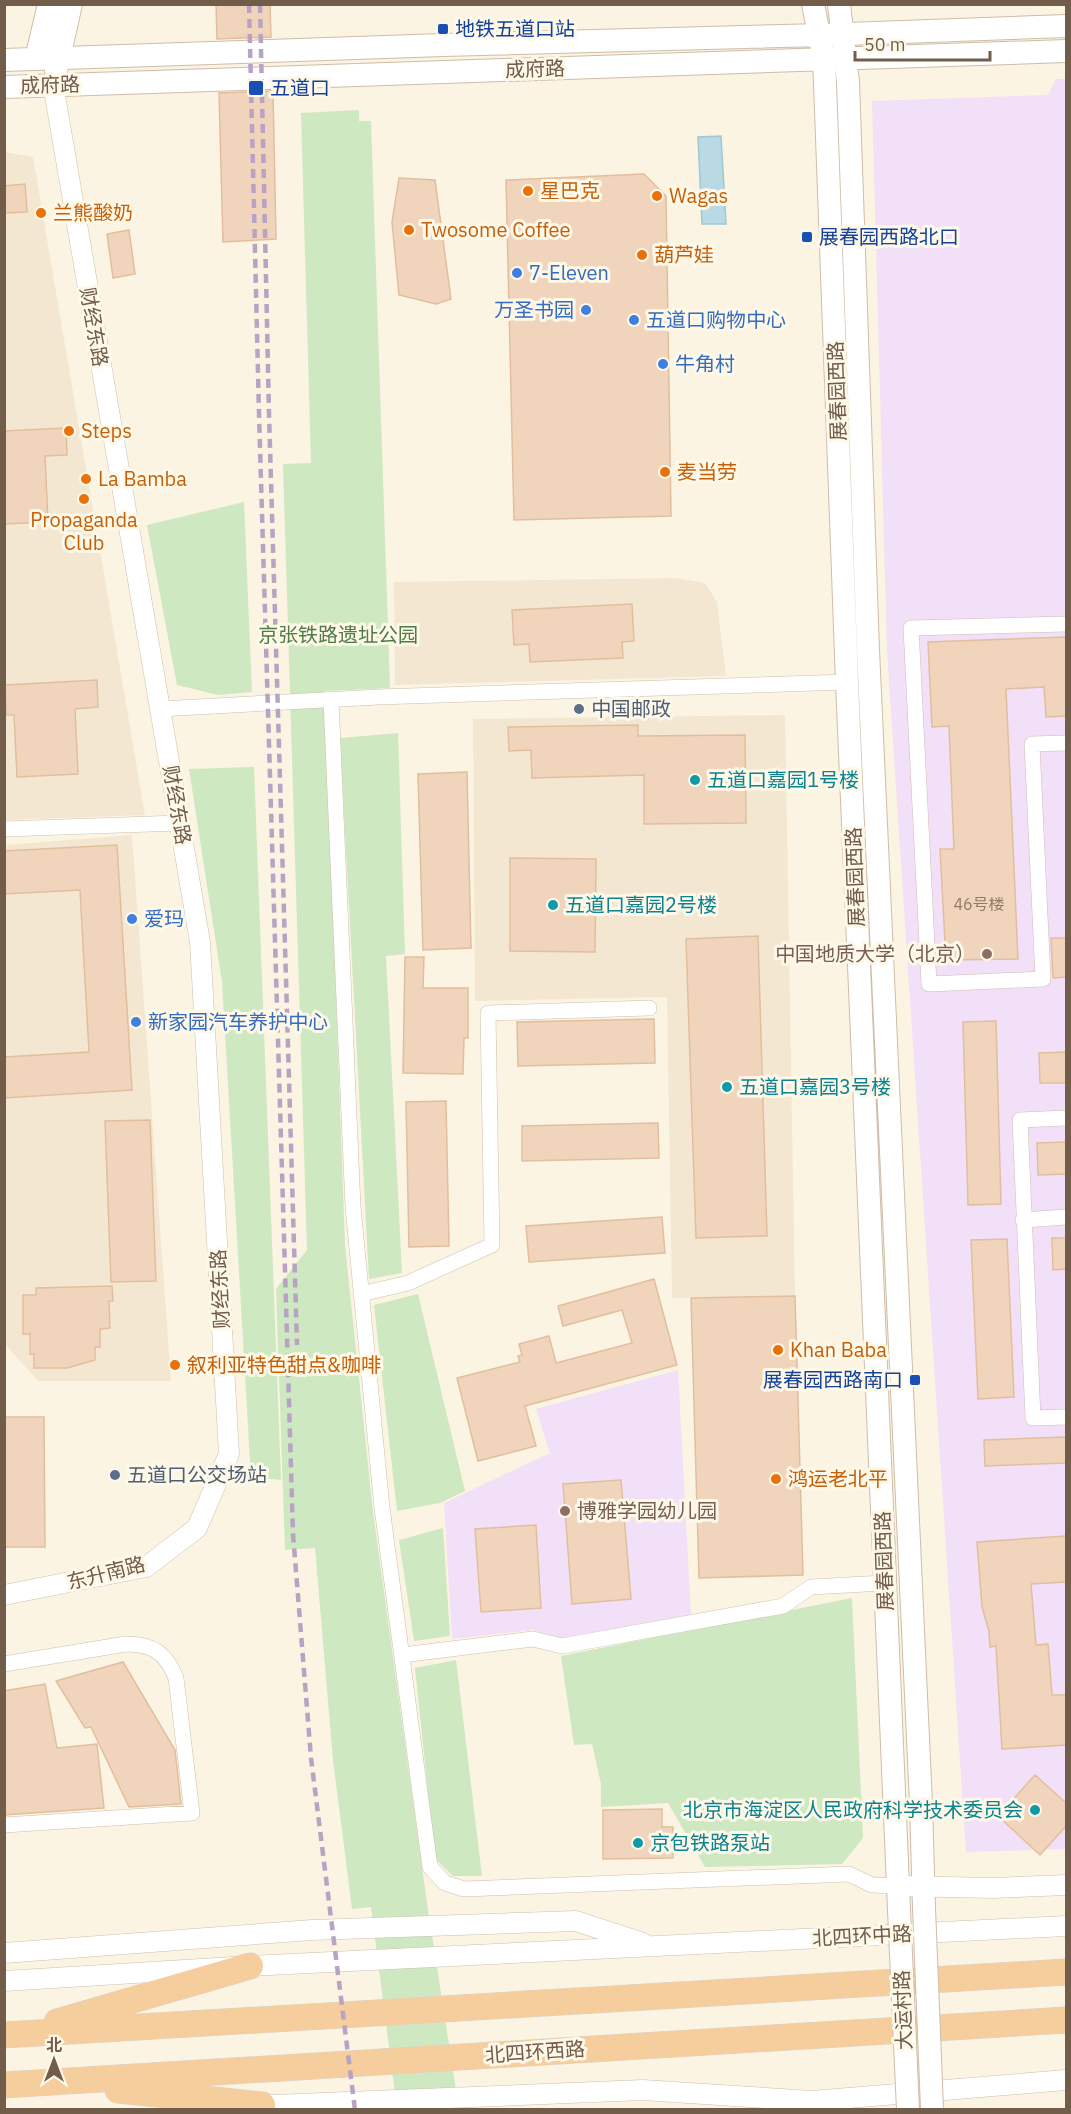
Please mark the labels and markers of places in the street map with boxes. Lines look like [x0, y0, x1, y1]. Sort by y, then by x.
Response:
place label: 地铁五道口站 [455, 15, 575, 42]
marker: 地铁五道口站 [436, 22, 450, 36]
place label: 五道口 [270, 74, 330, 101]
marker: 五道口 [247, 79, 265, 97]
place label: 星巴克 [540, 177, 600, 204]
place label: Wagas [669, 182, 728, 209]
marker: 星巴克 [521, 184, 535, 198]
marker: Wagas [650, 189, 664, 203]
place label: 兰熊酸奶 [53, 199, 133, 226]
marker: 兰熊酸奶 [34, 206, 48, 220]
place label: Twosome Coffee [421, 216, 571, 243]
marker: Twosome Coffee [402, 223, 416, 237]
place label: 展春园西路北口 [819, 223, 959, 250]
marker: 展春园西路北口 [800, 230, 814, 244]
place label: 葫芦娃 [654, 241, 714, 268]
marker: 葫芦娃 [635, 248, 649, 262]
place label: 7-Eleven [529, 259, 609, 286]
marker: 7-Eleven [510, 266, 524, 280]
place label: 万圣书园 [494, 296, 574, 323]
marker: 万圣书园 [579, 303, 593, 317]
place label: 五道口购物中心 [646, 306, 786, 333]
marker: 五道口购物中心 [627, 313, 641, 327]
place label: 牛角村 [675, 350, 735, 377]
marker: 牛角村 [656, 357, 670, 371]
place label: Steps [81, 417, 132, 444]
marker: Steps [62, 424, 76, 438]
place label: 麦当劳 [677, 458, 737, 485]
place label: La Bamba [98, 465, 187, 492]
marker: 麦当劳 [658, 465, 672, 479]
marker: La Bamba [79, 472, 93, 486]
marker: Propaganda Club [77, 492, 91, 506]
place label: Propaganda Club [30, 506, 138, 556]
place label: 中国邮政 [591, 695, 671, 722]
marker: 中国邮政 [572, 702, 586, 716]
place label: 五道口嘉园1号楼 [707, 766, 859, 793]
marker: 五道口嘉园1号楼 [688, 773, 702, 787]
place label: 五道口嘉园2号楼 [565, 891, 717, 918]
marker: 五道口嘉园2号楼 [546, 898, 560, 912]
place label: 爱玛 [144, 905, 184, 932]
marker: 爱玛 [125, 912, 139, 926]
place label: 中国地质大学（北京） [775, 940, 975, 967]
marker: 中国地质大学（北京） [980, 947, 994, 961]
place label: 新家园汽车养护中心 [148, 1008, 328, 1035]
marker: 新家园汽车养护中心 [129, 1015, 143, 1029]
place label: 五道口嘉园3号楼 [739, 1073, 891, 1100]
marker: 五道口嘉园3号楼 [720, 1080, 734, 1094]
place label: Khan Baba [790, 1336, 887, 1363]
marker: Khan Baba [771, 1343, 785, 1357]
place label: 叙利亚特色甜点&咖啡 [187, 1351, 381, 1378]
marker: 叙利亚特色甜点&咖啡 [168, 1358, 182, 1372]
place label: 展春园西路南口 [763, 1366, 903, 1393]
marker: 展春园西路南口 [908, 1373, 922, 1387]
place label: 五道口公交场站 [127, 1461, 267, 1488]
place label: 鸿运老北平 [788, 1465, 888, 1492]
marker: 五道口公交场站 [108, 1468, 122, 1482]
marker: 鸿运老北平 [769, 1472, 783, 1486]
place label: 博雅学园幼儿园 [577, 1497, 717, 1524]
marker: 博雅学园幼儿园 [558, 1504, 572, 1518]
place label: 北京市海淀区人民政府科学技术委员会 [683, 1796, 1023, 1823]
marker: 北京市海淀区人民政府科学技术委员会 [1028, 1803, 1042, 1817]
place label: 京包铁路泵站 [650, 1829, 770, 1856]
marker: 京包铁路泵站 [631, 1836, 645, 1850]

